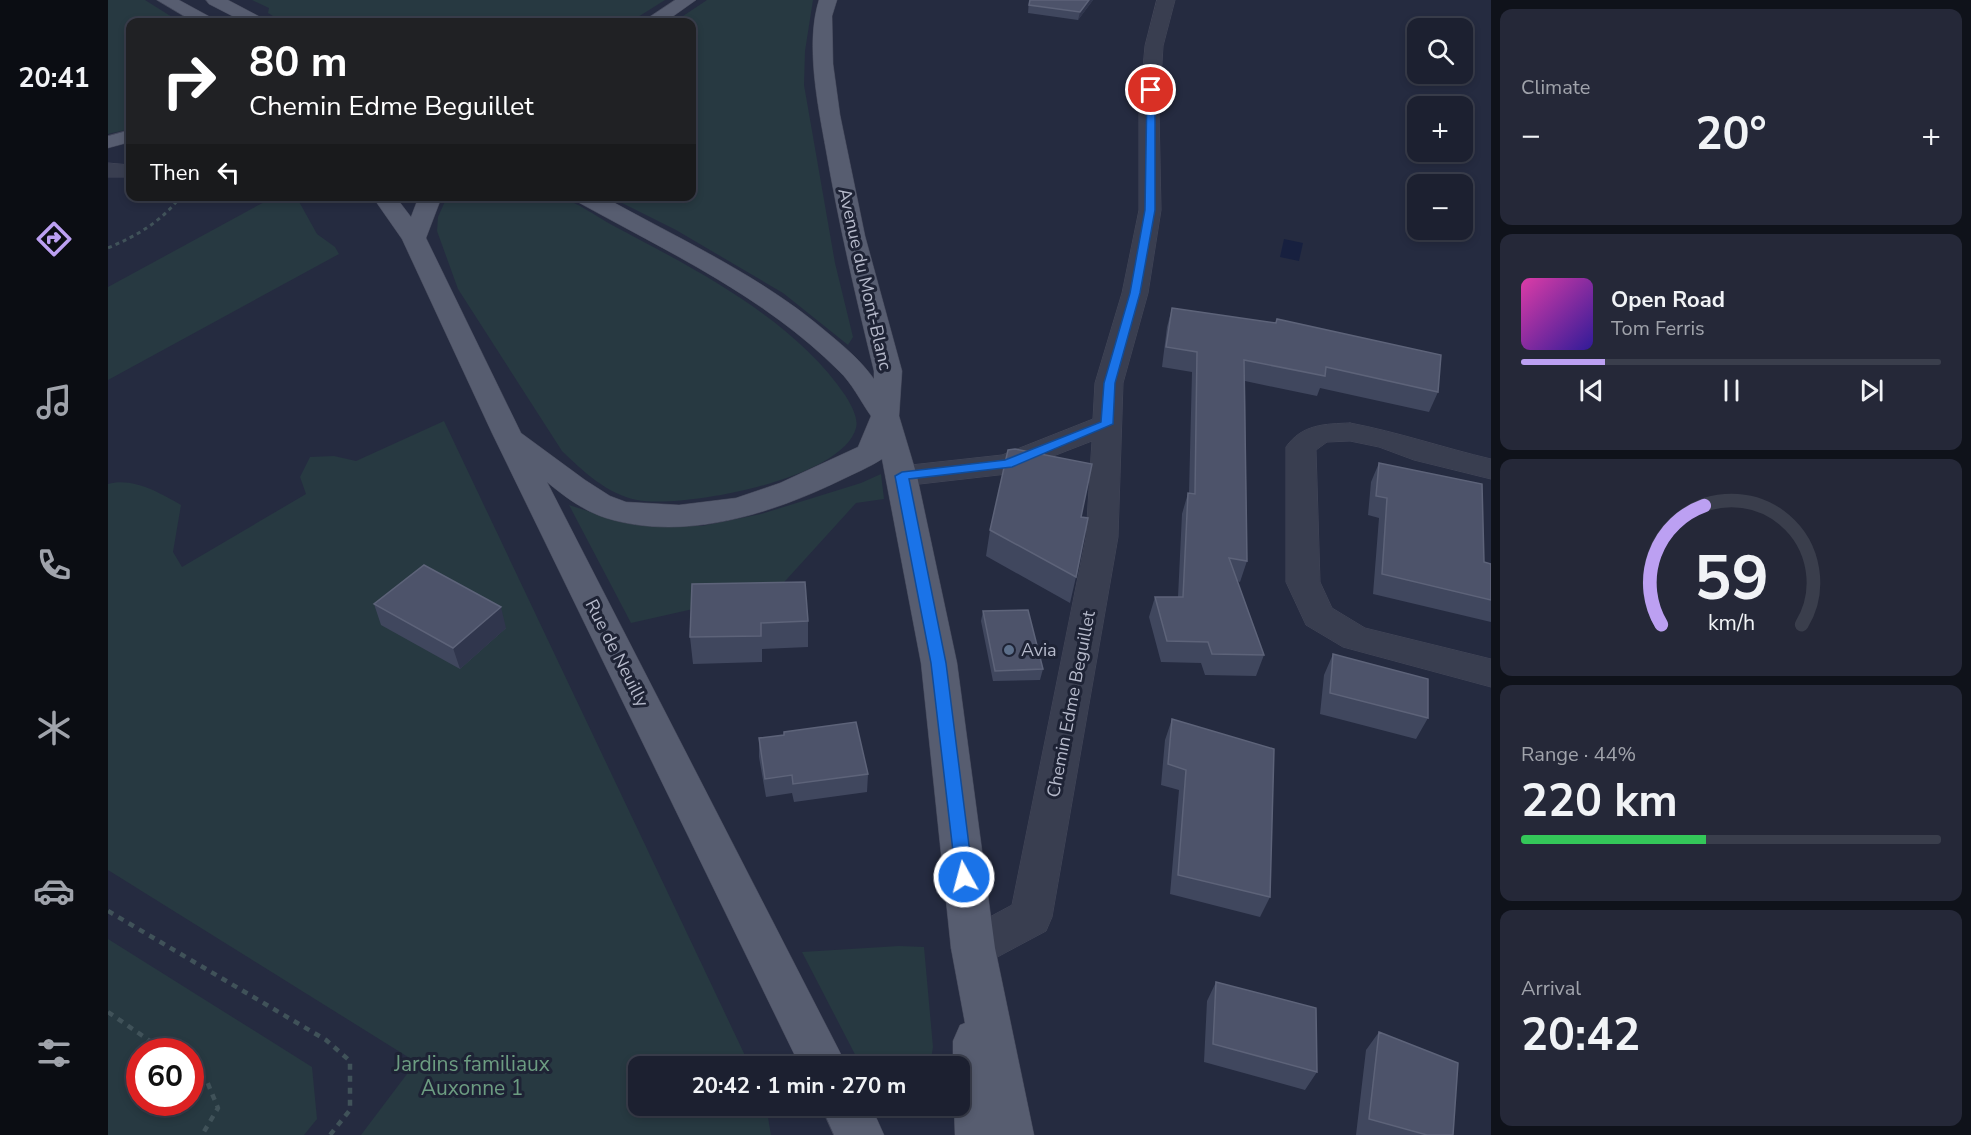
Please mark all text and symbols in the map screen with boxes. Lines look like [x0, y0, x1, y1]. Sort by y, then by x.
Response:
map controls [1407, 18, 1473, 240]
button: search [1407, 18, 1473, 84]
text: 80 m [249, 34, 348, 91]
icon: right [150, 42, 228, 120]
text: 20:41 [18, 60, 90, 97]
pin [1125, 64, 1176, 115]
icon: arrive [1134, 73, 1167, 106]
text: Climate [1521, 74, 1590, 101]
text: Chemin Edme Beguillet [249, 88, 534, 125]
button: + [1407, 96, 1473, 162]
text: 20° [1695, 104, 1767, 165]
text: − [1521, 113, 1541, 158]
text: + [1921, 113, 1941, 158]
icon: left [212, 156, 245, 189]
text: Then [150, 158, 200, 188]
button: − [1407, 174, 1473, 240]
street label: Avenue du Mont-Blanc [832, 186, 898, 372]
icon: directions [33, 218, 75, 260]
text: Open Road [1611, 285, 1725, 315]
text: Tom Ferris [1611, 315, 1705, 342]
icon: previous [1575, 374, 1608, 407]
icon: pause [1715, 374, 1748, 407]
icon: next [1855, 374, 1888, 407]
icon: music [33, 381, 75, 423]
text: 59 [1694, 536, 1768, 621]
icon: phone [33, 544, 75, 586]
street label: Rue de Neuilly [580, 595, 655, 712]
street label: Chemin Edme Beguillet [1041, 608, 1101, 799]
text: km/h [1707, 608, 1755, 638]
place label: Avia [1021, 638, 1057, 662]
marker: Avia [1002, 643, 1016, 657]
icon: climate [33, 707, 75, 749]
text: Range · 44% [1521, 741, 1636, 768]
text: 220 km [1521, 771, 1678, 832]
position arrow [932, 845, 996, 909]
icon: car [33, 870, 75, 912]
text: Arrival [1521, 975, 1581, 1002]
text: 20:42 [1521, 1005, 1640, 1066]
icon: filters [33, 1032, 75, 1074]
speed limit sign: 60 [126, 1038, 204, 1116]
park label: Jardins familiaux Auxonne 1 [393, 1050, 550, 1102]
text: 20:42 · 1 min · 270 m [692, 1071, 906, 1101]

